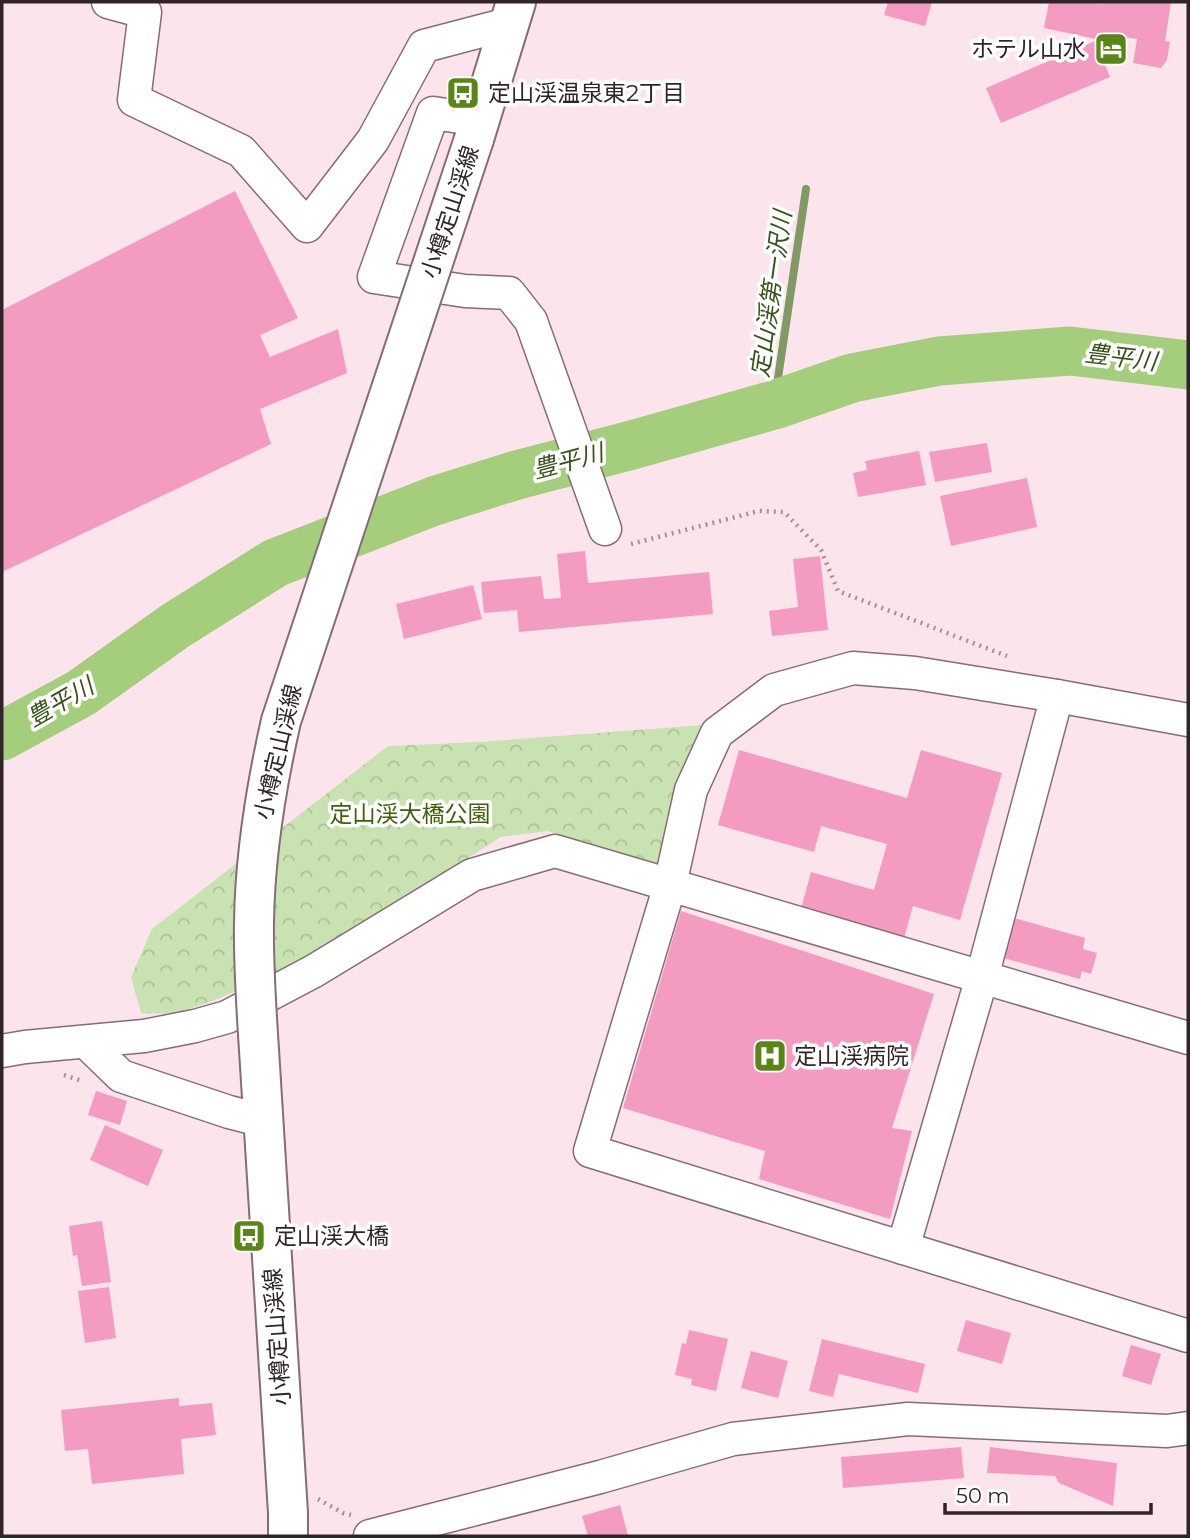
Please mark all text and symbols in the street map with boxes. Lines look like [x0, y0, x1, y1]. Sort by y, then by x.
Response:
hotel icon: ホテル山水 [1092, 30, 1130, 68]
place label: ホテル山水 [971, 35, 1086, 63]
bus stop icon: 定山渓温泉東2丁目 [444, 74, 482, 112]
place label: 定山渓温泉東2丁目 [488, 79, 685, 107]
street label: 小樽定山渓線 [415, 142, 485, 282]
water label: 定山渓第一沢川 [745, 206, 797, 379]
water label: 豊平川 [1084, 338, 1161, 376]
water label: 豊平川 [529, 437, 609, 484]
water label: 豊平川 [22, 670, 101, 733]
street label: 小樽定山渓線 [249, 682, 307, 822]
park label: 定山渓大橋公園 [330, 800, 491, 828]
hospital icon: 定山渓病院 [751, 1037, 789, 1075]
place label: 定山渓病院 [794, 1042, 909, 1070]
bus stop icon: 定山渓大橋 [230, 1217, 268, 1255]
place label: 定山渓大橋 [274, 1222, 389, 1250]
street label: 小樽定山渓線 [258, 1267, 296, 1407]
scale bar [945, 1472, 1152, 1516]
text: 50 m [956, 1483, 1010, 1508]

